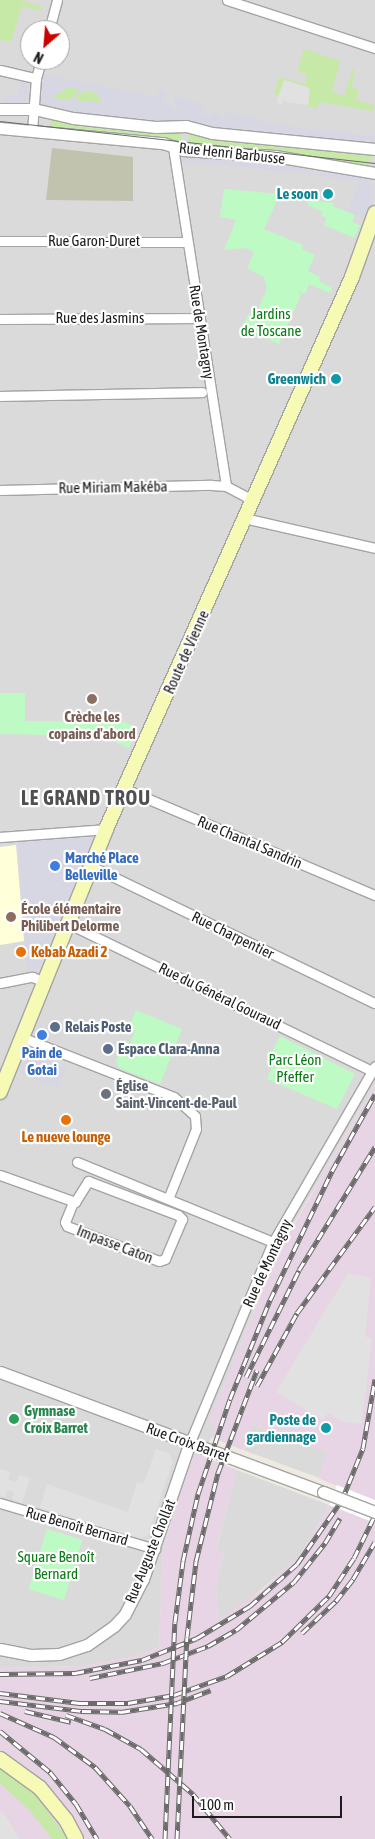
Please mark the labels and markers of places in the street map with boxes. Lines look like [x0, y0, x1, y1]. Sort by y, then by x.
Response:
place label: Le soon [277, 185, 318, 203]
marker: Le soon [322, 188, 334, 200]
place label: Greenwich [268, 370, 326, 388]
marker: Greenwich [330, 373, 342, 385]
marker: Crèche les copains d'abord [86, 693, 98, 705]
place label: Crèche les copains d'abord [49, 707, 135, 742]
place label: Marché Place Belleville [65, 848, 139, 883]
marker: Marché Place Belleville [49, 860, 61, 872]
place label: École élémentaire Philibert Delorme [21, 899, 121, 934]
marker: École élémentaire Philibert Delorme [5, 911, 17, 923]
place label: Kebab Azadi 2 [31, 943, 107, 961]
marker: Kebab Azadi 2 [15, 946, 27, 958]
place label: Relais Poste [65, 1018, 132, 1036]
marker: Relais Poste [49, 1021, 61, 1033]
marker: Pain de Gotai [36, 1029, 48, 1041]
place label: Espace Clara-Anna [118, 1040, 220, 1058]
place label: Pain de Gotai [22, 1043, 62, 1078]
marker: Espace Clara-Anna [102, 1043, 114, 1055]
place label: Église Saint-Vincent-de-Paul [116, 1076, 237, 1111]
marker: Église Saint-Vincent-de-Paul [100, 1088, 112, 1100]
marker: Le nueve lounge [60, 1114, 72, 1126]
place label: Le nueve lounge [21, 1128, 111, 1146]
place label: Gymnase Croix Barret [24, 1401, 88, 1436]
place label: Poste de gardiennage [247, 1410, 316, 1445]
marker: Gymnase Croix Barret [8, 1413, 20, 1425]
marker: Poste de gardiennage [320, 1422, 332, 1434]

